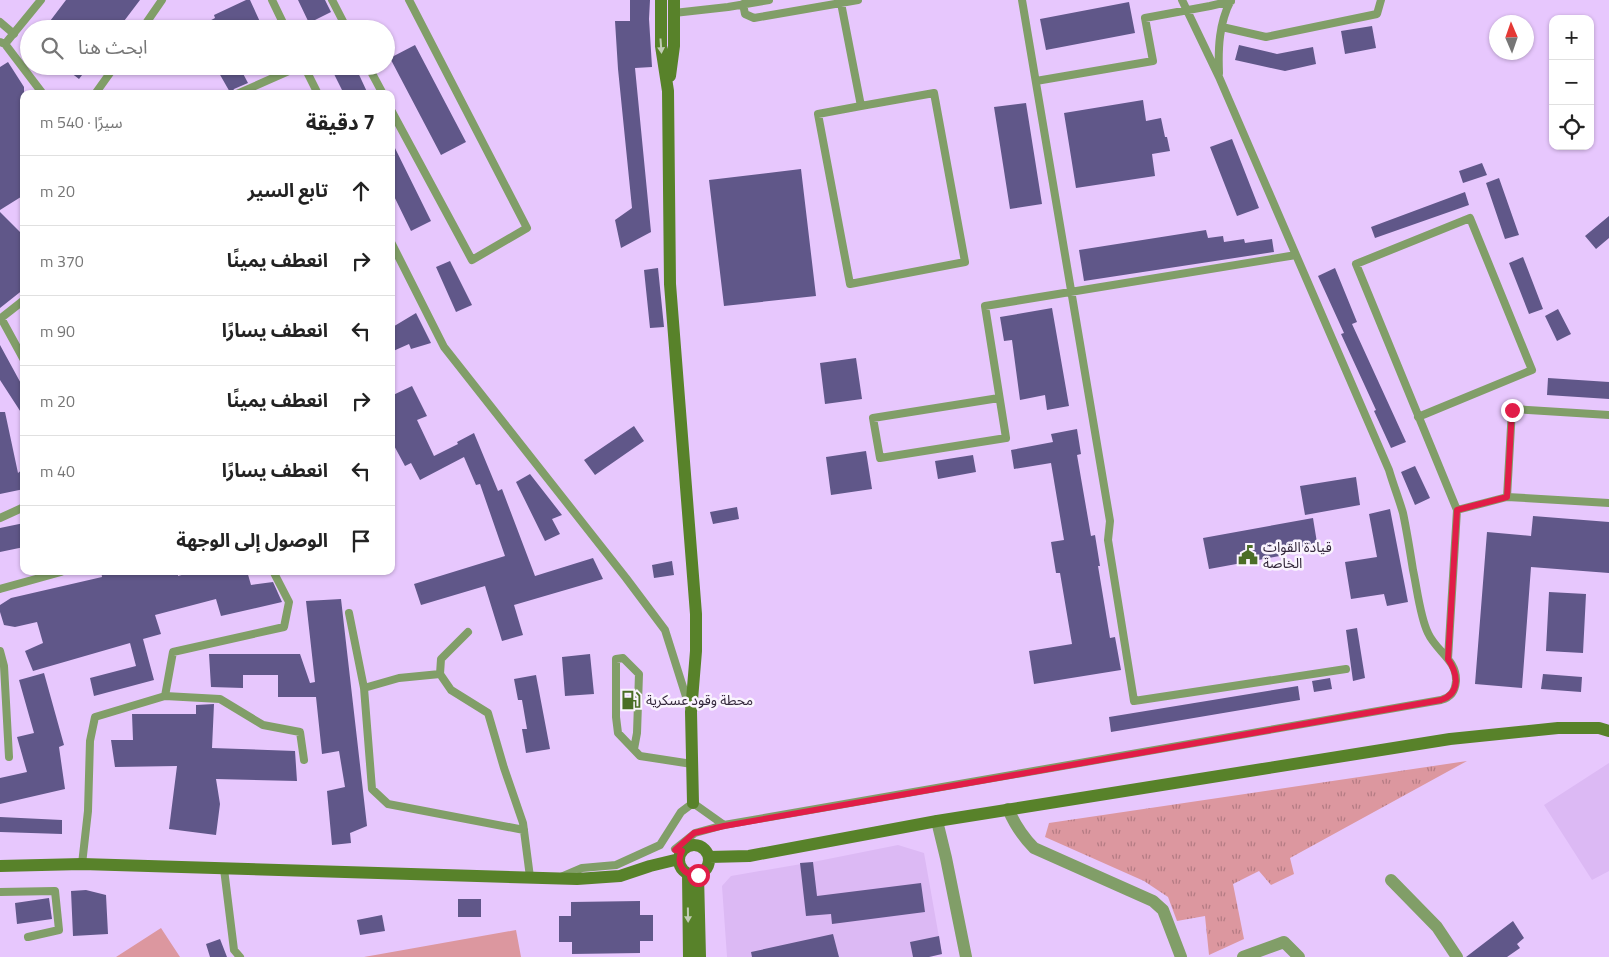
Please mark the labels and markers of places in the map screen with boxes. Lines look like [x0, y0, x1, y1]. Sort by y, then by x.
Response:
place label: قيادة القوات الخاصة [1263, 536, 1332, 573]
public building icon: قيادة القوات الخاصة [1237, 544, 1259, 566]
fuel station icon: محطة وقود عسكرية [620, 689, 642, 711]
place label: محطة وقود عسكرية [646, 689, 753, 710]

